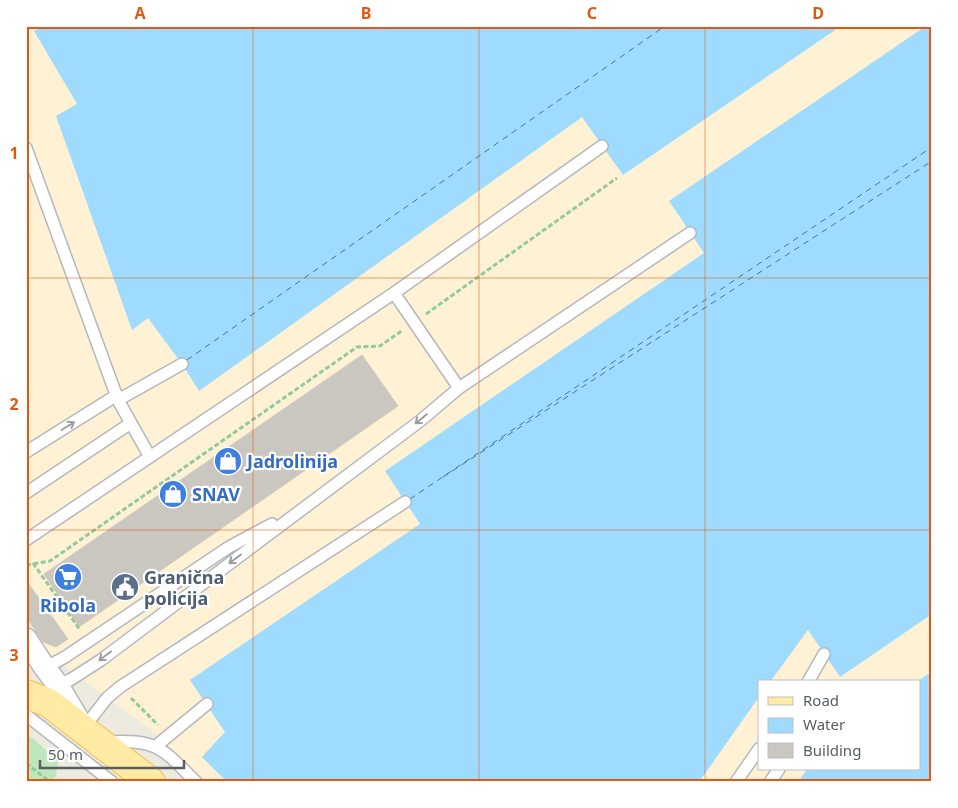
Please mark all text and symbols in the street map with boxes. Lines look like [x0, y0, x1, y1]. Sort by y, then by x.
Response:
text: A [134, 2, 146, 24]
text: B [361, 2, 371, 24]
text: C [587, 2, 597, 24]
text: D [812, 2, 824, 24]
text: 1 [9, 142, 19, 164]
text: 2 [9, 393, 19, 415]
one-way arrow [415, 414, 428, 425]
one-way arrow [60, 421, 74, 431]
shop icon: Jadrolinija [213, 446, 243, 476]
place label: Jadrolinija [245, 449, 338, 473]
shop icon: SNAV [158, 479, 188, 509]
place label: SNAV [192, 482, 240, 506]
one-way arrow [229, 553, 242, 564]
supermarket icon: Ribola [53, 562, 83, 592]
place label: Granična policija [144, 565, 224, 610]
public building icon: Granična policija [110, 572, 140, 602]
place label: Ribola [40, 593, 96, 617]
text: 3 [9, 644, 19, 666]
one-way arrow [99, 651, 112, 662]
legend [758, 680, 920, 770]
text: Road [803, 690, 839, 710]
text: Water [803, 714, 845, 734]
scale bar [40, 738, 184, 770]
text: Building [803, 740, 861, 760]
text: 50 m [48, 744, 83, 764]

